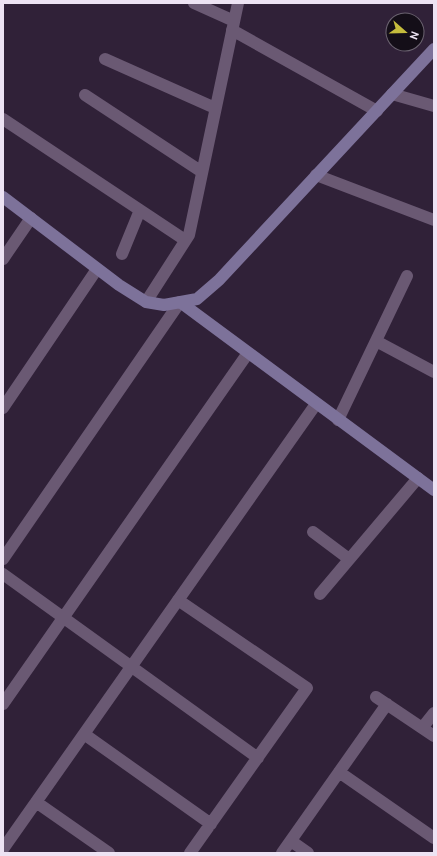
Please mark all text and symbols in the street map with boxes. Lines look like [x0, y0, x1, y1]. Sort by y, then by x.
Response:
north arrow [385, 12, 425, 52]
text: N [406, 29, 422, 41]

